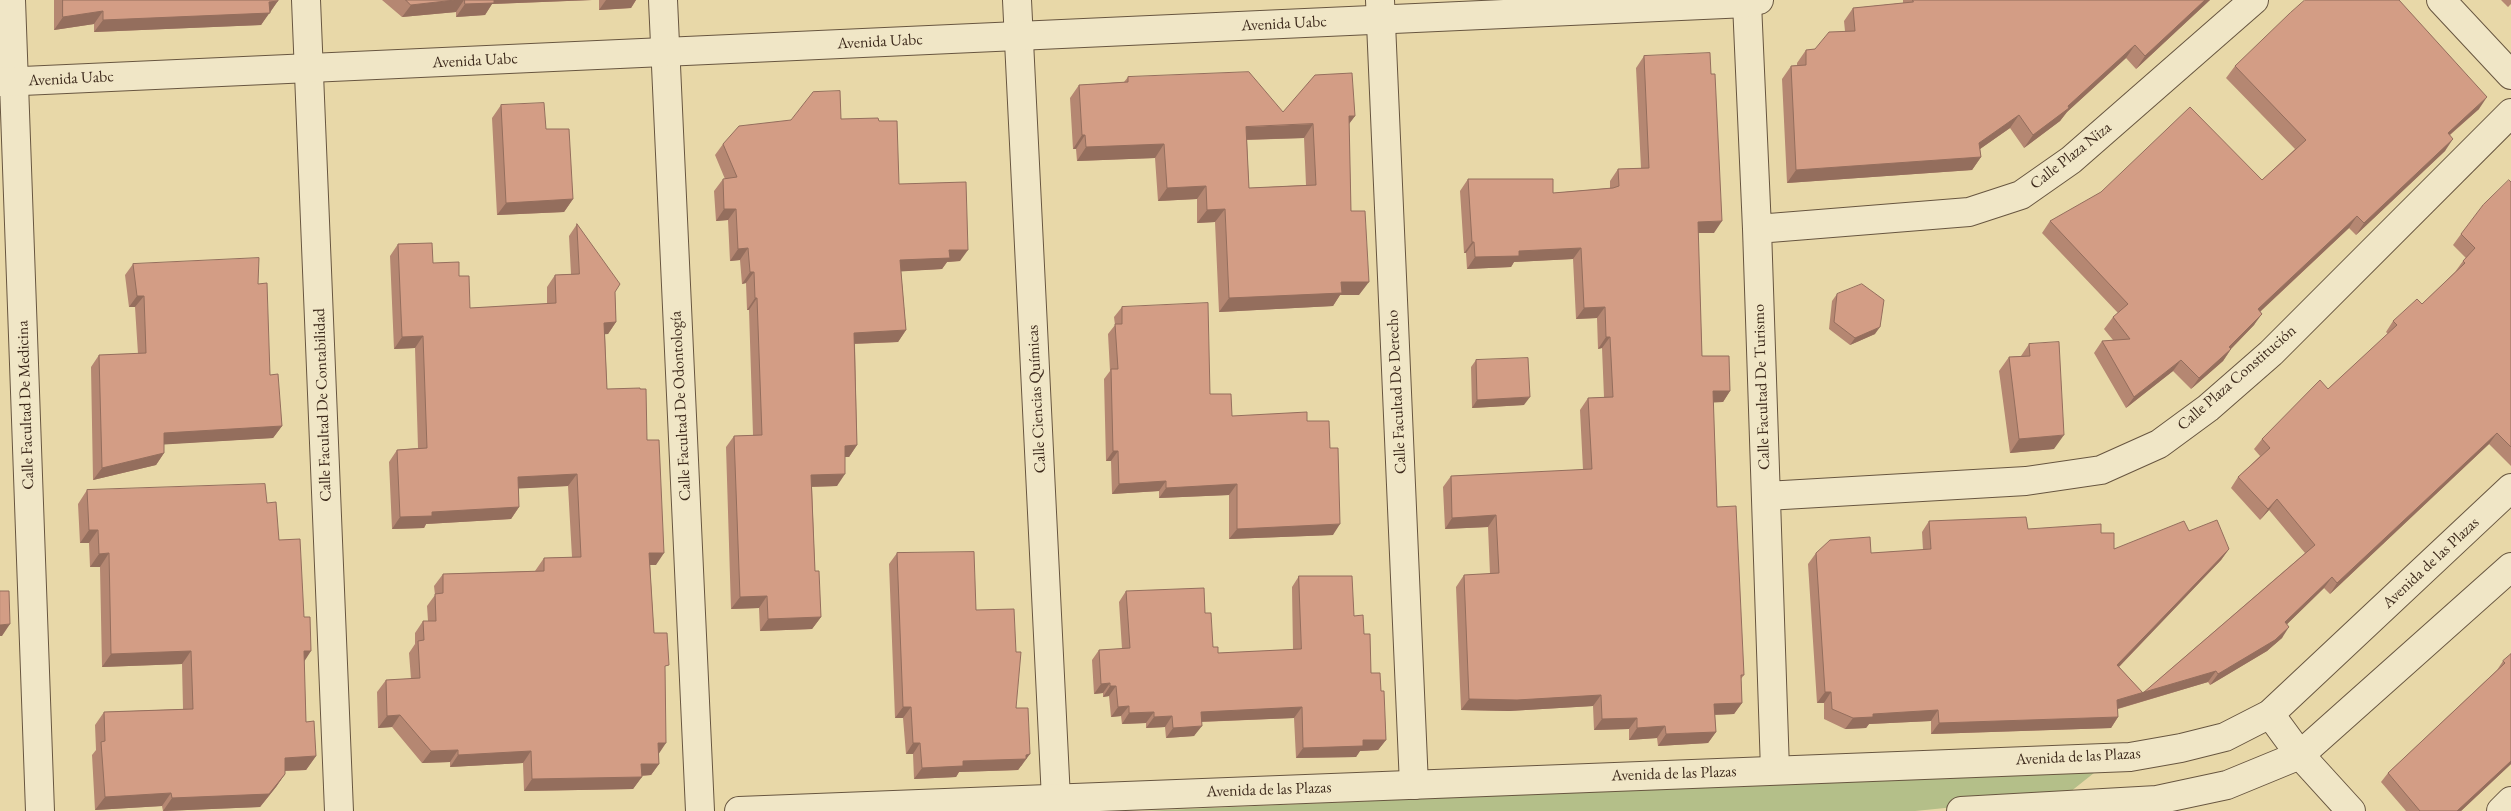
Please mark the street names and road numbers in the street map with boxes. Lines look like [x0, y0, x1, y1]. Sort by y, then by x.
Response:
street label: Avenida Uabc [1241, 12, 1327, 36]
street label: Avenida Uabc [837, 30, 923, 54]
street label: Avenida Uabc [432, 49, 518, 73]
street label: Avenida Uabc [28, 67, 114, 91]
street label: Calle Plaza Niza [2026, 118, 2116, 194]
street label: Calle Facultad De Turismo [1750, 304, 1774, 470]
street label: Calle Facultad De Contabilidad [310, 308, 336, 502]
street label: Calle Facultad De Derecho [1383, 309, 1411, 475]
street label: Calle Facultad De Odontología [666, 310, 696, 502]
street label: Calle Facultad De Medicina [13, 320, 39, 490]
street label: Calle Plaza Constitución [2174, 321, 2300, 435]
street label: Calle Ciencias Químicas [1024, 324, 1050, 474]
street label: Avenida de las Plazas [2379, 513, 2483, 613]
street label: Avenida de las Plazas [2015, 744, 2141, 770]
street label: Avenida de las Plazas [1611, 762, 1737, 786]
street label: Avenida de las Plazas [1206, 778, 1332, 802]

